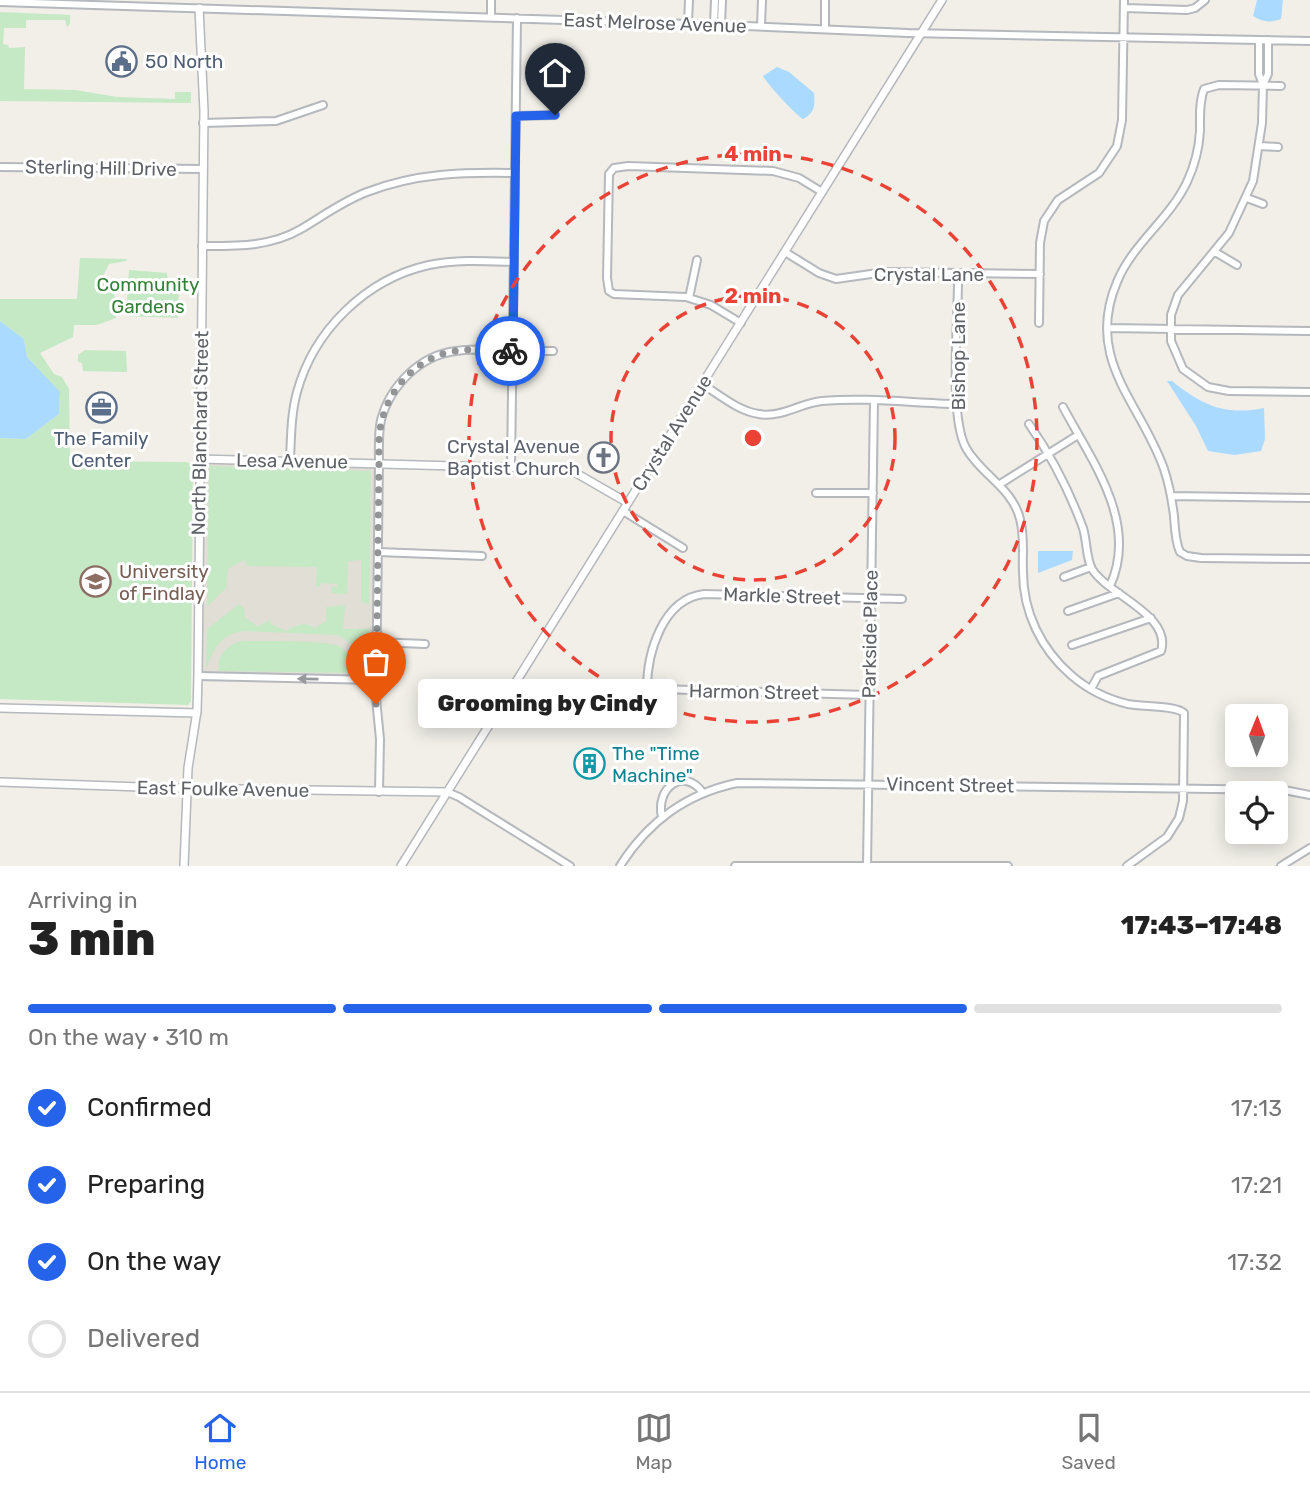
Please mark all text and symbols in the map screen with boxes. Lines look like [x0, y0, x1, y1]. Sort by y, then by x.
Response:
street label: East Melrose Avenue [563, 8, 747, 38]
pin [525, 43, 585, 115]
public building icon: 50 North [105, 44, 139, 78]
place label: 50 North [145, 50, 223, 73]
icon: home [536, 54, 574, 92]
text: 4 min [724, 141, 782, 166]
street label: Sterling Hill Drive [25, 155, 177, 181]
street label: Crystal Lane [874, 263, 984, 286]
park label: Community Gardens [97, 273, 199, 318]
text: 2 min [725, 283, 781, 308]
street label: Bishop Lane [947, 302, 970, 410]
courier [475, 316, 545, 386]
street label: North Blanchard Street [187, 330, 213, 536]
icon: bike [491, 332, 529, 370]
street label: Crystal Avenue [627, 371, 717, 495]
office icon: The Family Center [84, 390, 118, 424]
centre of rings [741, 426, 765, 450]
place label: The Family Center [53, 427, 149, 472]
place label: Crystal Avenue Baptist Church [447, 435, 580, 480]
church icon: Crystal Avenue Baptist Church [586, 440, 620, 474]
street label: Lesa Avenue [236, 449, 348, 473]
place label: University of Findlay [119, 560, 209, 605]
school or university icon: University of Findlay [79, 565, 113, 599]
street label: Parkside Place [857, 569, 883, 699]
street label: Markle Street [723, 582, 842, 610]
pin [346, 632, 406, 704]
icon: bag [357, 643, 395, 681]
one-way arrow [296, 673, 318, 685]
street label: Harmon Street [689, 679, 820, 705]
callout: Grooming by Cindy [418, 680, 677, 728]
text: Grooming by Cindy [437, 689, 658, 717]
north arrow [1225, 704, 1288, 766]
map controls [1225, 704, 1288, 844]
place label: The "Time Machine" [612, 742, 700, 787]
building icon: The "Time Machine" [572, 747, 606, 781]
street label: Vincent Street [886, 772, 1015, 798]
street label: East Foulke Avenue [137, 776, 309, 802]
button: locate [1225, 781, 1288, 844]
text: Arriving in [28, 886, 138, 914]
text: 17:43–17:48 [1121, 910, 1282, 941]
text: 3 min [28, 912, 156, 967]
text: On the way · 310 m [28, 1023, 229, 1051]
icon: check [28, 1089, 66, 1127]
text: Confirmed [87, 1092, 212, 1123]
text: 17:13 [1231, 1094, 1282, 1122]
icon: check [28, 1166, 66, 1204]
text: Preparing [87, 1169, 205, 1200]
text: 17:21 [1231, 1171, 1282, 1199]
icon: check [28, 1243, 66, 1281]
text: On the way [87, 1246, 221, 1277]
text: 17:32 [1227, 1248, 1282, 1276]
text: Delivered [87, 1323, 200, 1354]
tab: Home [194, 1409, 246, 1474]
tab: Map [635, 1409, 673, 1474]
tab: Saved [1061, 1409, 1116, 1474]

